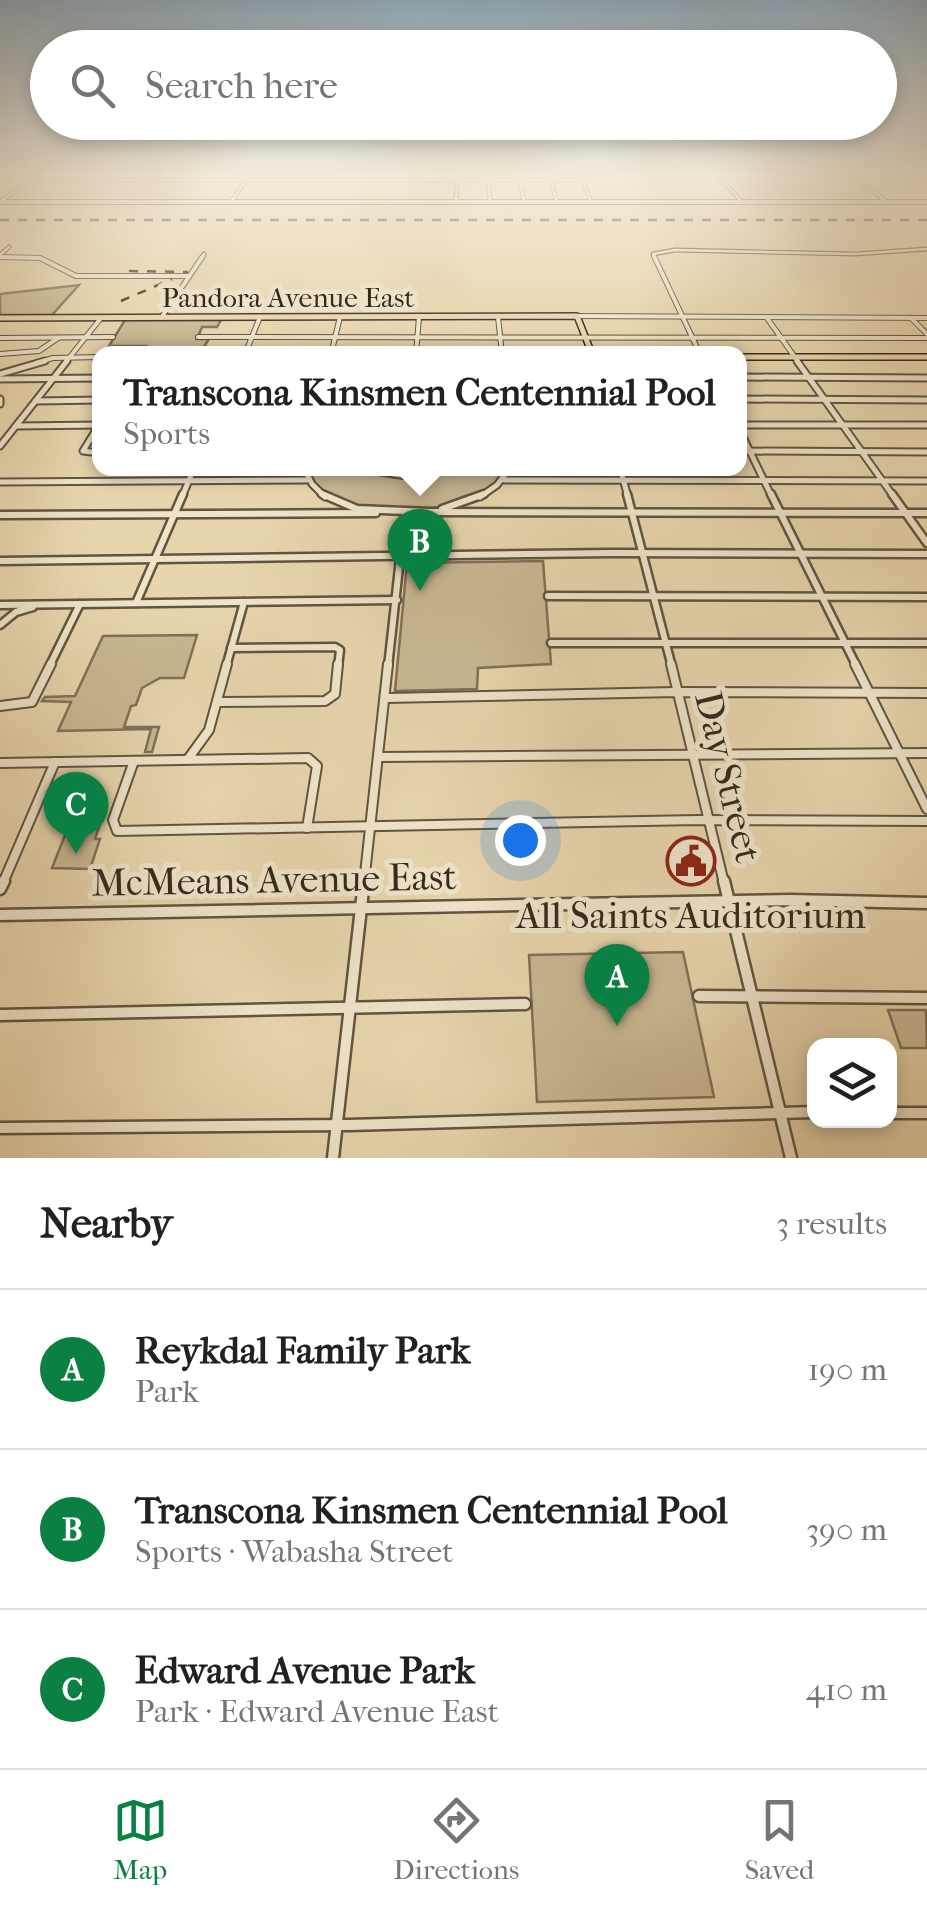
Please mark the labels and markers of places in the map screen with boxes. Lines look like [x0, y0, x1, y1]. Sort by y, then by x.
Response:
pin: B [388, 508, 452, 591]
pin: C [44, 772, 108, 854]
public building icon: All Saints Auditorium [665, 835, 717, 887]
place label: All Saints Auditorium [514, 893, 866, 938]
pin: A [584, 944, 650, 1026]

